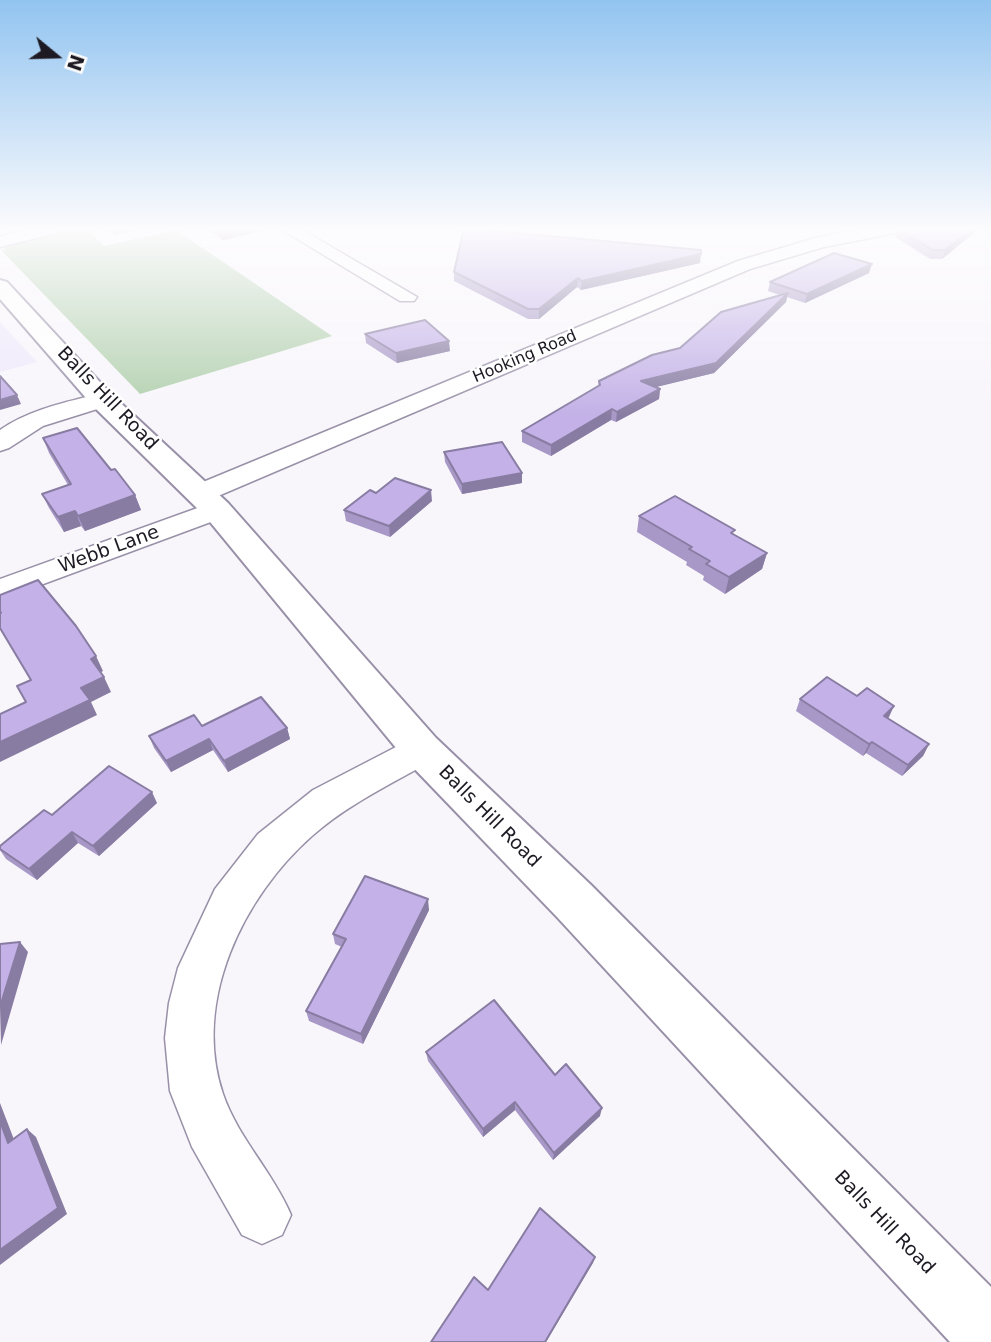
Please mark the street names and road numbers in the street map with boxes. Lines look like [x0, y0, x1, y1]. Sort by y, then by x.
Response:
street label: Hooking Road [470, 327, 580, 387]
street label: Balls Hill Road [52, 343, 162, 455]
street label: Webb Lane [56, 521, 162, 579]
street label: Balls Hill Road [433, 761, 545, 873]
street label: Balls Hill Road [829, 1167, 939, 1279]

